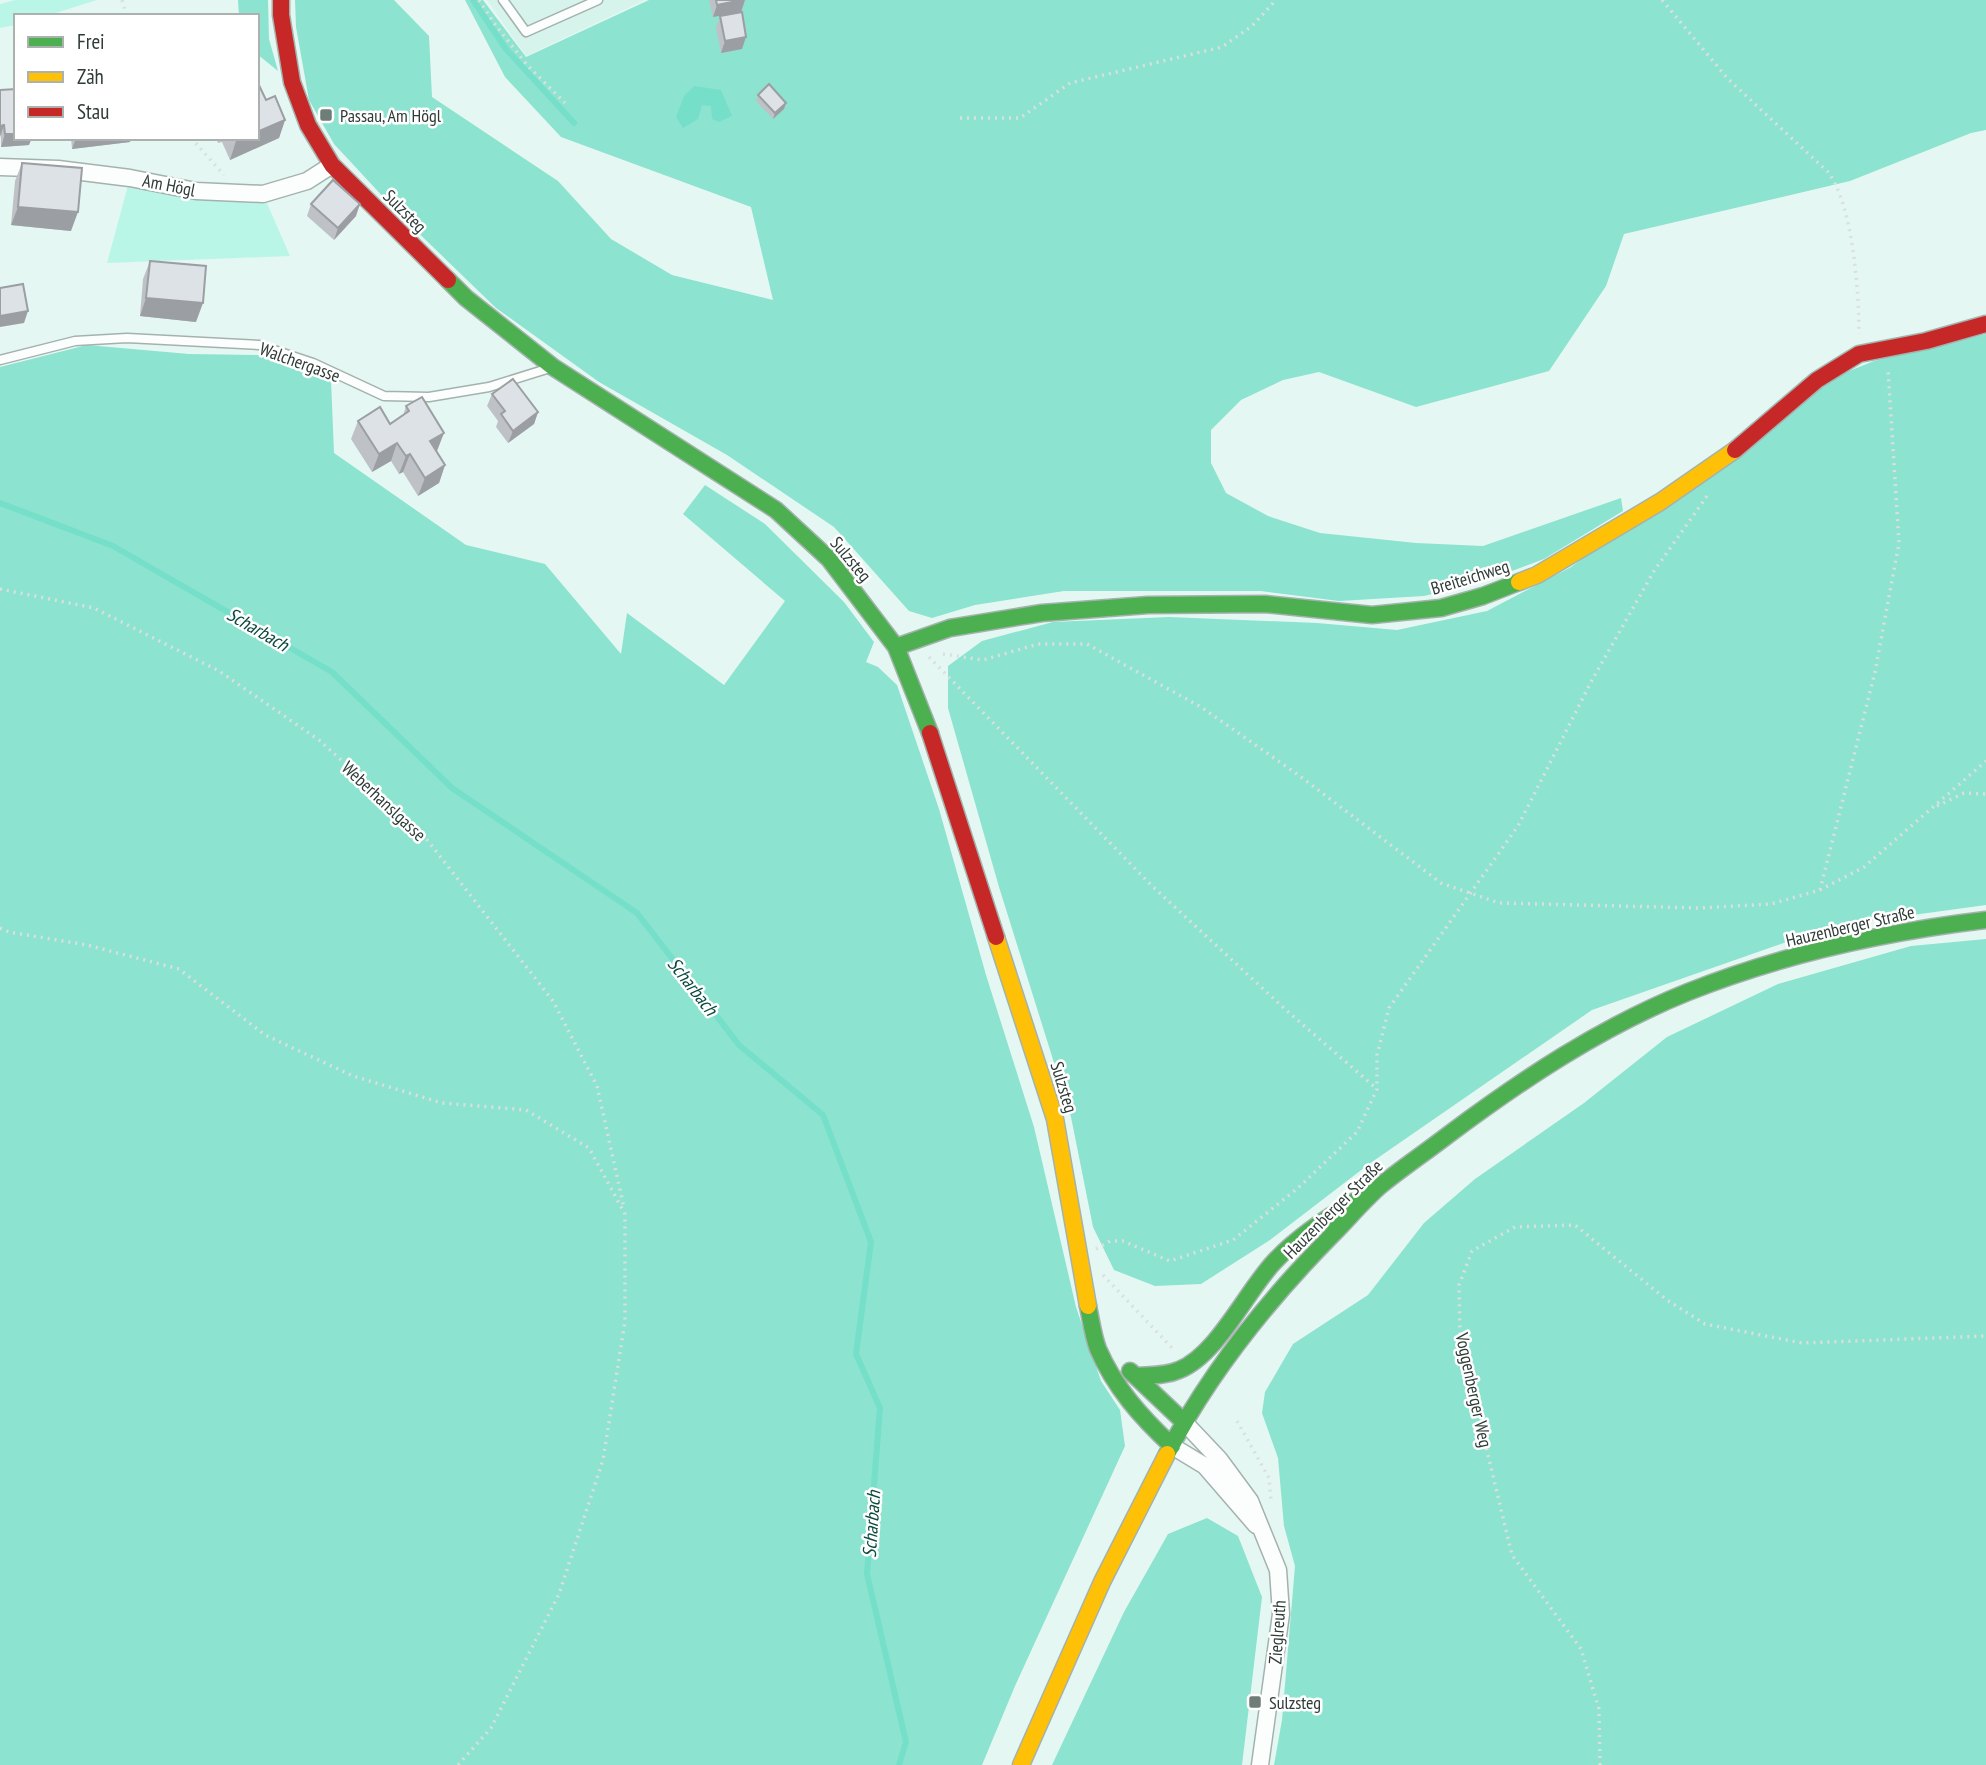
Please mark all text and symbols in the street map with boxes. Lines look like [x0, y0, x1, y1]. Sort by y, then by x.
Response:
legend [14, 14, 259, 140]
text: Frei [77, 28, 105, 55]
text: Zäh [77, 63, 104, 90]
text: Stau [77, 98, 109, 125]
place label: Passau, Am Högl [340, 104, 442, 127]
marker: Passau, Am Högl [318, 107, 334, 123]
street label: Am Högl [141, 169, 198, 202]
street label: Sulzsteg [378, 184, 432, 238]
street label: Walchergasse [257, 337, 343, 387]
street label: Sulzsteg [825, 532, 877, 586]
street label: Breiteichweg [1428, 554, 1512, 600]
water label: Scharbach [223, 602, 294, 657]
street label: Weberhanslgasse [337, 756, 431, 846]
street label: Hauzenberger Straße [1783, 900, 1917, 952]
water label: Scharbach [663, 952, 724, 1021]
street label: Sulzsteg [1045, 1059, 1083, 1115]
street label: Hauzenberger Straße [1278, 1154, 1388, 1264]
street label: Voggenberger Weg [1450, 1330, 1497, 1449]
water label: Scharbach [857, 1488, 885, 1558]
street label: Zieglreuth [1263, 1599, 1291, 1665]
place label: Sulzsteg [1269, 1691, 1321, 1714]
marker: Sulzsteg [1247, 1694, 1263, 1710]

